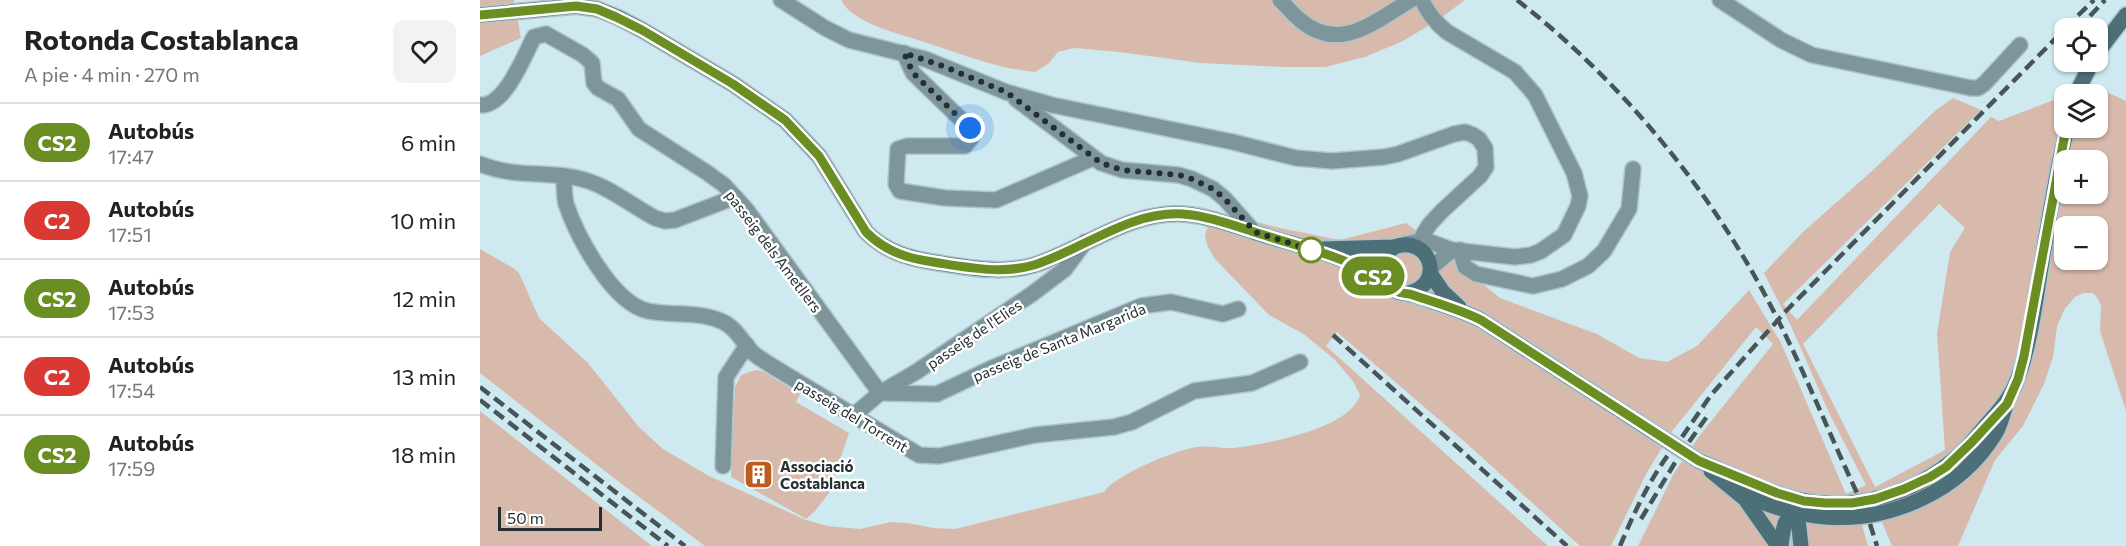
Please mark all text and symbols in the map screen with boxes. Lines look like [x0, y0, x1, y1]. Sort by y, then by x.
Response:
map controls [2054, 18, 2108, 270]
button: locate [2054, 18, 2108, 72]
button: heart [393, 20, 456, 83]
text: Rotonda Costablanca [24, 22, 299, 56]
text: A pie · 4 min · 270 m [24, 62, 200, 86]
button: layers [2054, 84, 2108, 138]
your location [955, 113, 985, 143]
text: Autobús [108, 117, 194, 144]
text: 6 min [401, 129, 456, 156]
text: CS2 [38, 130, 76, 155]
text: 17:47 [108, 144, 154, 168]
button: + [2054, 150, 2108, 204]
street label: passeig dels Ametllers [722, 186, 826, 316]
text: Autobús [108, 195, 194, 222]
text: 10 min [391, 207, 456, 234]
text: C2 [44, 208, 70, 233]
button: − [2054, 216, 2108, 270]
text: 17:51 [108, 222, 152, 246]
unlabelled marker [1298, 237, 1324, 263]
line badge: CS2 [1338, 256, 1408, 296]
text: CS2 [1354, 264, 1392, 289]
text: Autobús [108, 273, 194, 300]
text: 12 min [393, 285, 456, 312]
text: CS2 [38, 286, 76, 311]
street label: passeig de l'Elies [923, 295, 1025, 372]
street label: passeig de Santa Margarida [970, 299, 1148, 385]
text: 17:53 [108, 300, 155, 324]
text: Autobús [108, 351, 194, 378]
text: 13 min [392, 363, 456, 390]
text: C2 [44, 364, 70, 389]
street label: passeig del Torrent [792, 374, 912, 456]
text: 17:54 [108, 378, 155, 402]
text: Autobús [108, 429, 194, 456]
text: 18 min [392, 441, 456, 468]
text: CS2 [38, 442, 76, 467]
text: 17:59 [108, 456, 155, 480]
place label: Associació Costablanca [780, 457, 865, 492]
building icon: Associació Costablanca [743, 459, 775, 491]
scale bar [498, 504, 602, 532]
text: 50 m [507, 508, 544, 527]

